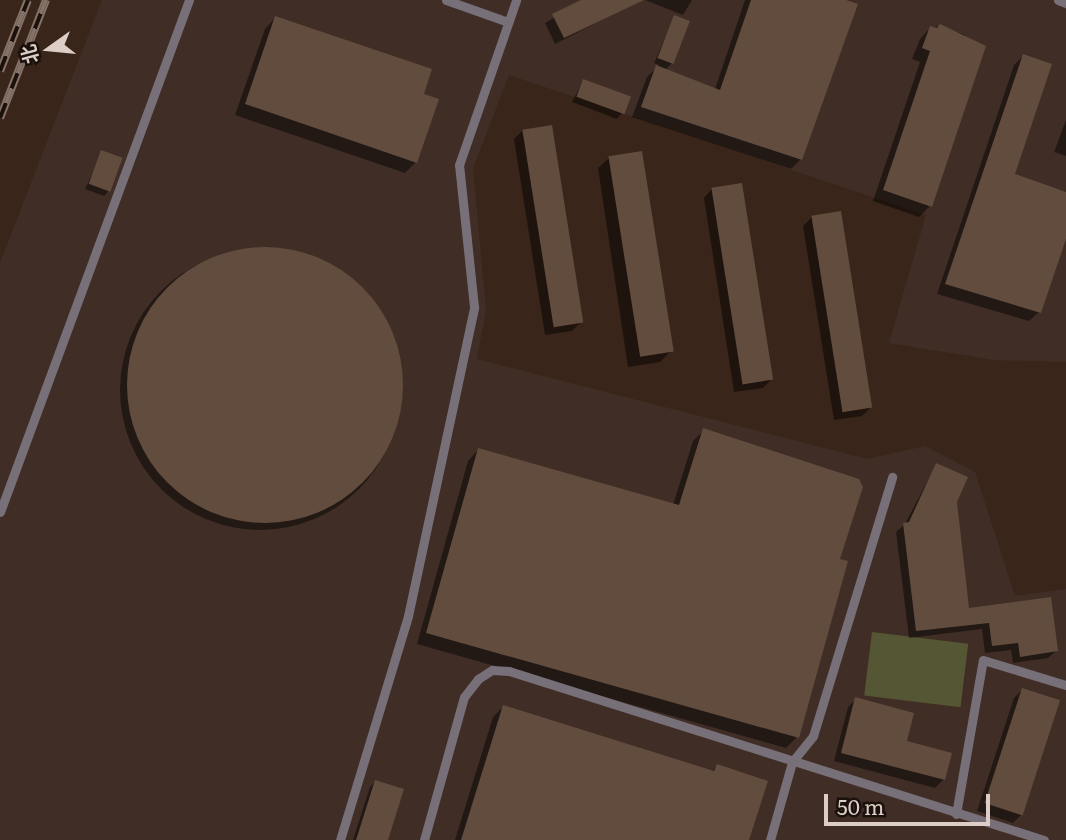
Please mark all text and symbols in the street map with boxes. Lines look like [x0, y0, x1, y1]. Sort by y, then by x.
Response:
north arrow [14, 14, 84, 84]
text: 北 [13, 42, 45, 67]
scale bar [828, 780, 994, 824]
text: 50 m [837, 790, 884, 821]

